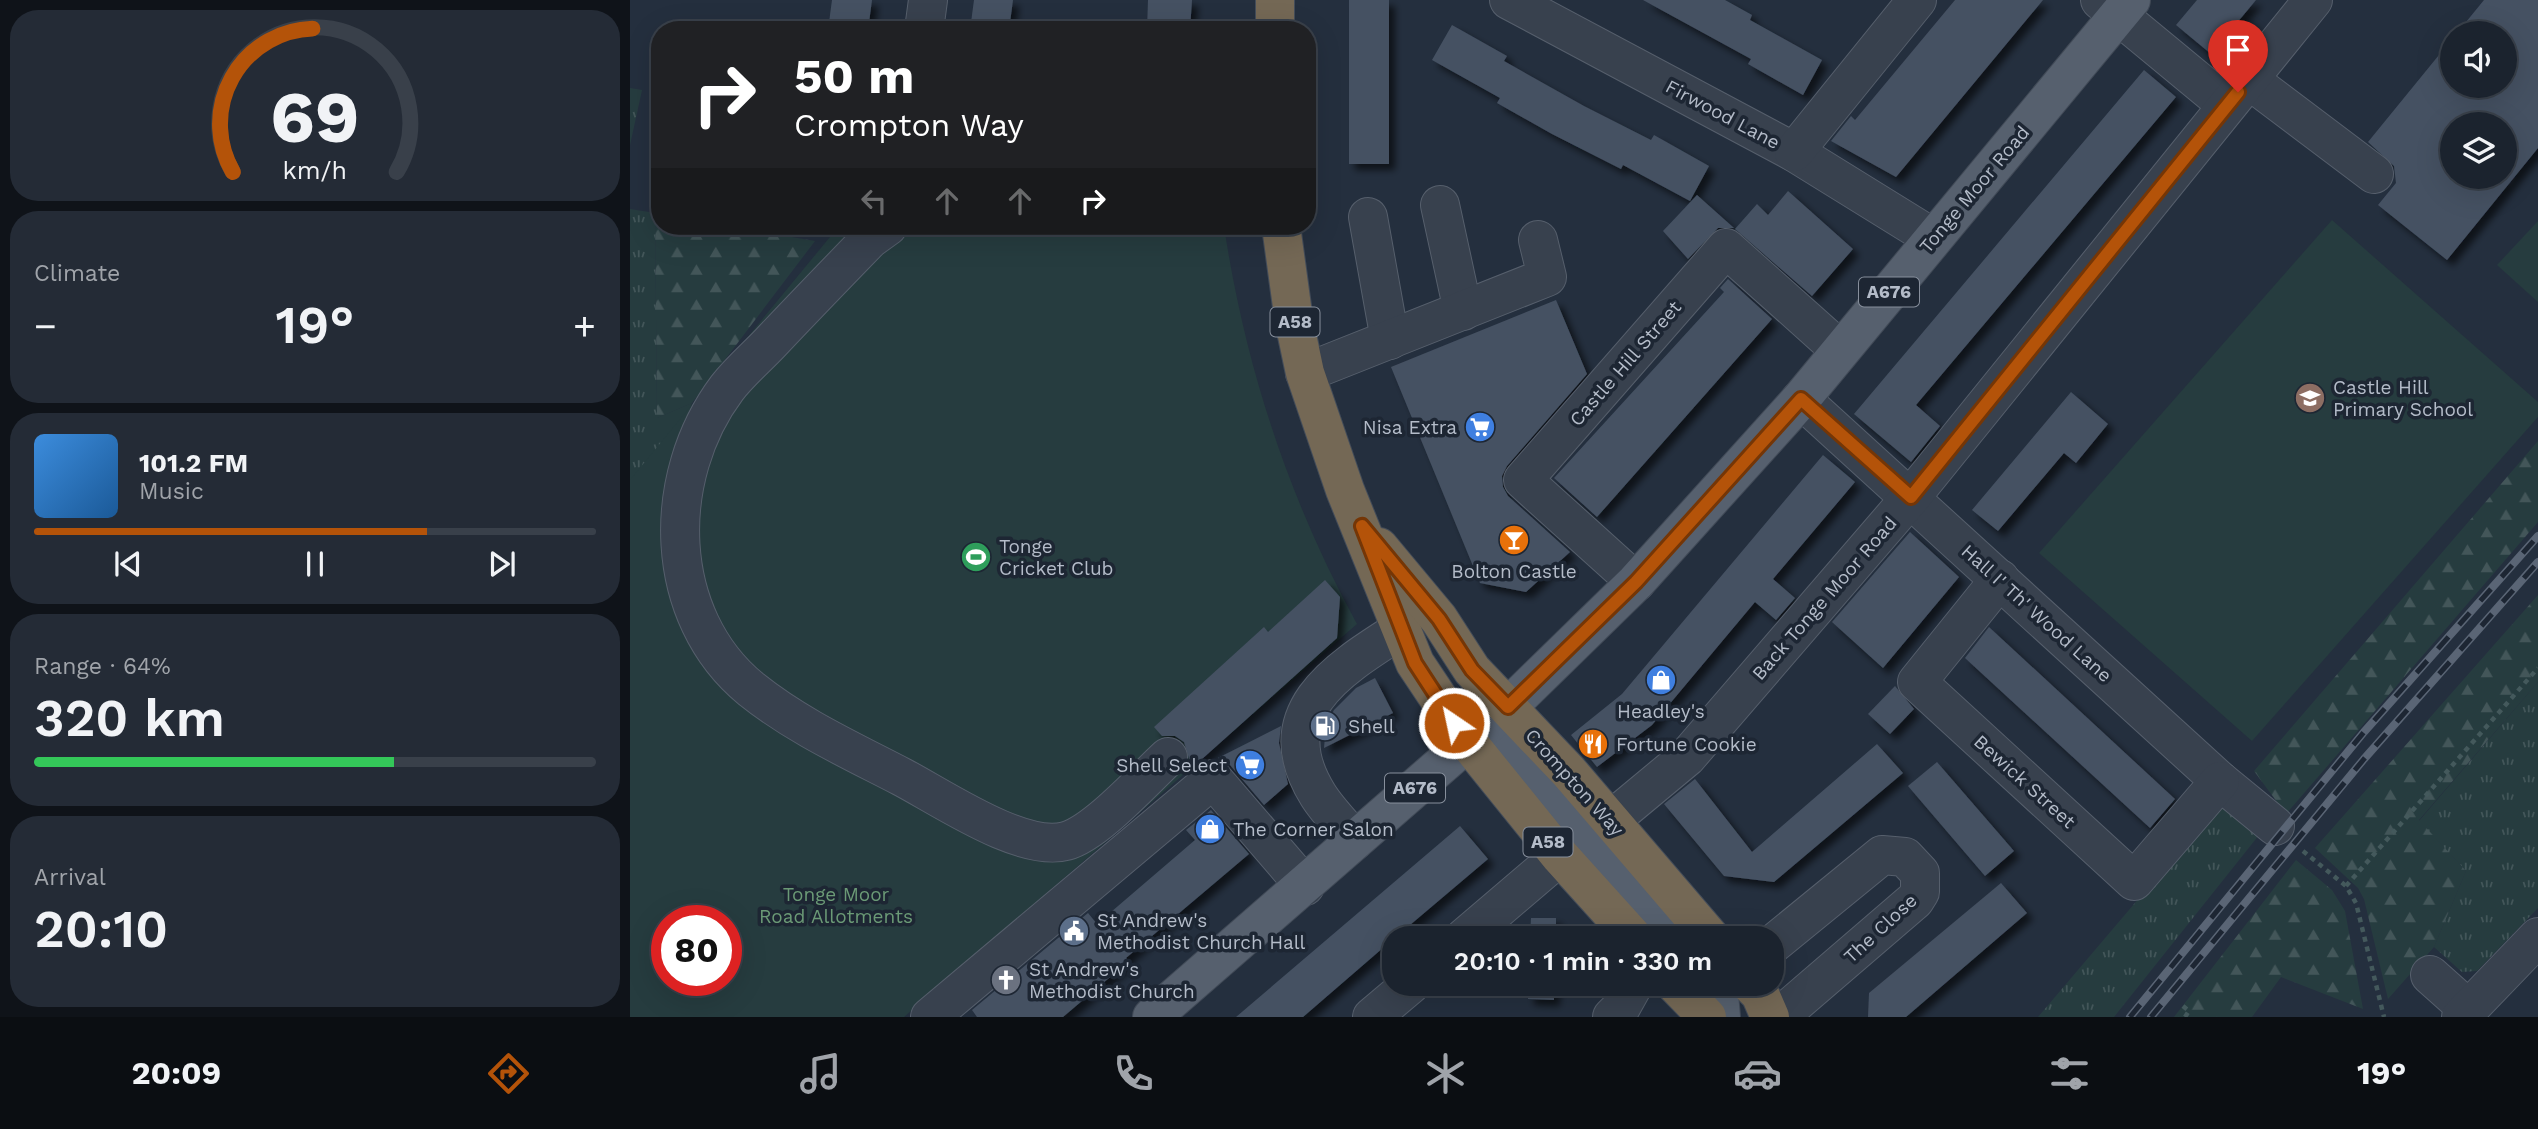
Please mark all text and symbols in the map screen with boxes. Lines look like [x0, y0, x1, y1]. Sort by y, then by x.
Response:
pin [2208, 20, 2268, 92]
map controls [2440, 21, 2517, 189]
button: sound [2440, 21, 2517, 98]
icon: arrive [2219, 31, 2257, 69]
text: 50 m [794, 47, 914, 105]
icon: right [679, 49, 770, 140]
text: 69 [270, 74, 360, 160]
street label: Firwood Lane [1662, 75, 1784, 154]
text: Crompton Way [794, 106, 1024, 144]
button: layers [2440, 112, 2517, 189]
street label: Tonge Moor Road [1914, 121, 2034, 258]
text: km/h [283, 156, 347, 185]
icon: left [855, 182, 893, 220]
icon: ahead [928, 182, 966, 220]
icon: ahead [1001, 182, 1039, 220]
icon: right [1074, 182, 1112, 220]
text: Climate [34, 260, 120, 287]
road number: A676 [1859, 278, 1919, 306]
text: 19° [276, 295, 354, 356]
street label: Castle Hill Street [1565, 296, 1686, 431]
text: − [34, 304, 57, 348]
text: + [573, 304, 596, 348]
road number: A58 [1270, 308, 1320, 336]
place label: Castle Hill Primary School [2333, 376, 2473, 421]
school or university icon: Castle Hill Primary School [2293, 381, 2327, 415]
supermarket icon: Nisa Extra [1463, 410, 1497, 444]
place label: Nisa Extra [1363, 416, 1457, 439]
text: 101.2 FM [139, 448, 248, 478]
text: Music [139, 478, 204, 505]
street label: Back Tonge Moor Road [1747, 512, 1902, 685]
bar icon: Bolton Castle [1497, 523, 1531, 557]
place label: Tonge Cricket Club [999, 535, 1114, 580]
sports icon: Tonge Cricket Club [959, 540, 993, 574]
street label: Hall I' Th' Wood Lane [1957, 540, 2117, 687]
icon: previous [109, 545, 147, 583]
icon: pause [296, 545, 334, 583]
icon: next [483, 545, 521, 583]
place label: Bolton Castle [1451, 560, 1577, 583]
text: Range · 64% [34, 653, 171, 680]
shop icon: Headley's [1644, 663, 1678, 697]
position arrow [1417, 686, 1491, 760]
text: 320 km [34, 688, 225, 749]
place label: Headley's [1617, 700, 1705, 723]
fuel station icon: Shell [1308, 709, 1342, 743]
place label: Shell [1348, 715, 1395, 738]
street label: Crompton Way [1520, 724, 1629, 841]
restaurant icon: Fortune Cookie [1576, 727, 1610, 761]
street label: Bewick Street [1969, 730, 2080, 833]
place label: Fortune Cookie [1616, 733, 1757, 756]
supermarket icon: Shell Select [1233, 748, 1267, 782]
place label: Shell Select [1116, 754, 1227, 777]
road number: A676 [1385, 774, 1445, 802]
shop icon: The Corner Salon [1193, 812, 1227, 846]
place label: The Corner Salon [1233, 818, 1394, 841]
road number: A58 [1524, 828, 1572, 856]
text: Arrival [34, 864, 106, 891]
park label: Tonge Moor Road Allotments [759, 883, 913, 928]
street label: The Close [1839, 889, 1922, 968]
text: 20:10 [34, 899, 168, 960]
speed limit sign: 80 [651, 905, 742, 996]
place label: St Andrew's Methodist Church Hall [1097, 909, 1306, 954]
public building icon: St Andrew's Methodist Church Hall [1057, 914, 1091, 948]
text: 20:10 · 1 min · 330 m [1454, 946, 1712, 976]
place label: St Andrew's Methodist Church [1029, 958, 1195, 1003]
church icon: St Andrew's Methodist Church [989, 963, 1023, 997]
icon: directions [484, 1049, 533, 1098]
icon: music [796, 1049, 845, 1098]
icon: phone [1109, 1049, 1158, 1098]
icon: climate [1421, 1049, 1470, 1098]
icon: car [1733, 1049, 1782, 1098]
icon: filters [2045, 1049, 2094, 1098]
text: 20:09 [132, 1054, 221, 1092]
text: 19° [2357, 1054, 2406, 1092]

